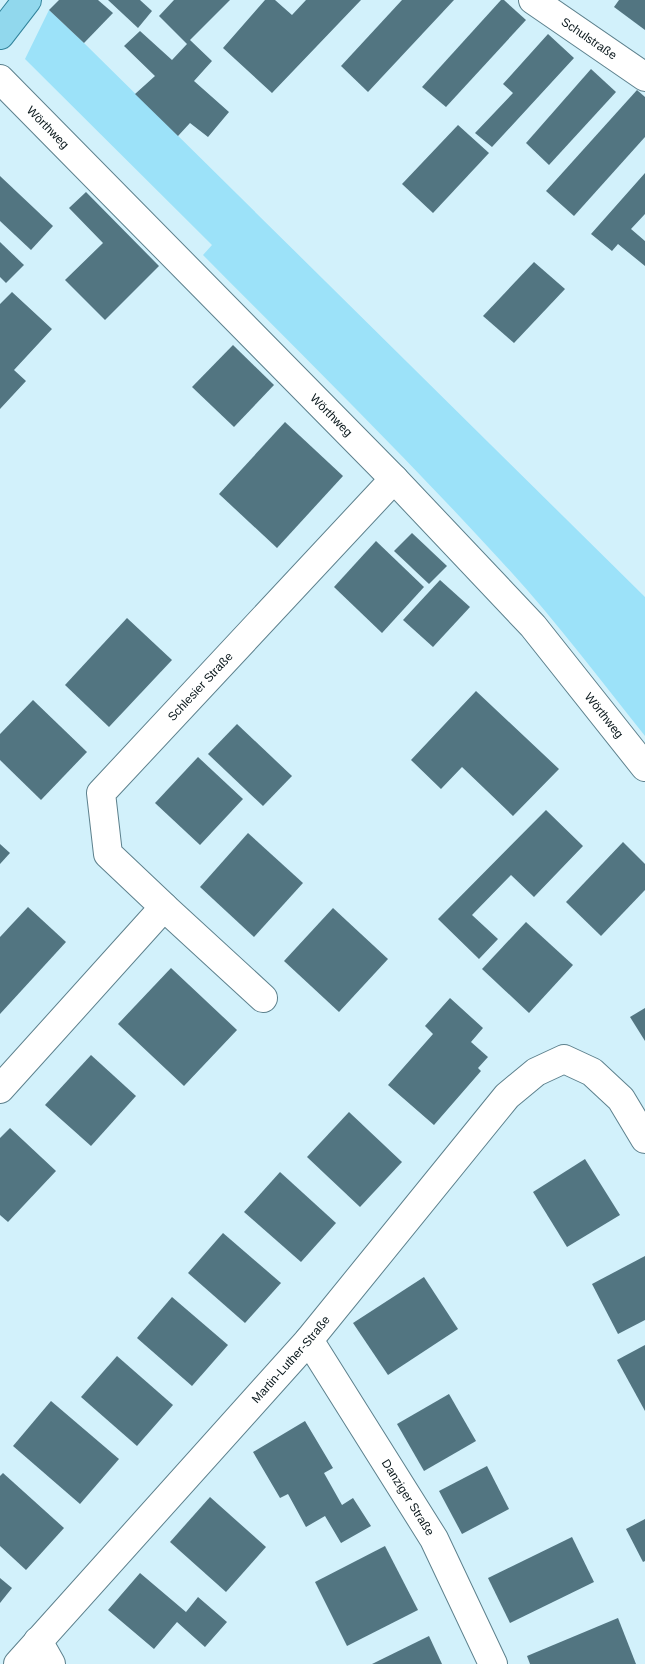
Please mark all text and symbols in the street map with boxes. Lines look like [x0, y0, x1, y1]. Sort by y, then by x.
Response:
street label: Schulstraße [559, 15, 620, 63]
street label: Wörthweg [24, 103, 72, 152]
street label: Wörthweg [307, 391, 355, 439]
street label: Schlesier Straße [165, 649, 236, 724]
street label: Wörthweg [582, 690, 626, 741]
street label: Martin-Luther-Straße [249, 1313, 333, 1406]
street label: Danziger Straße [379, 1457, 437, 1539]

